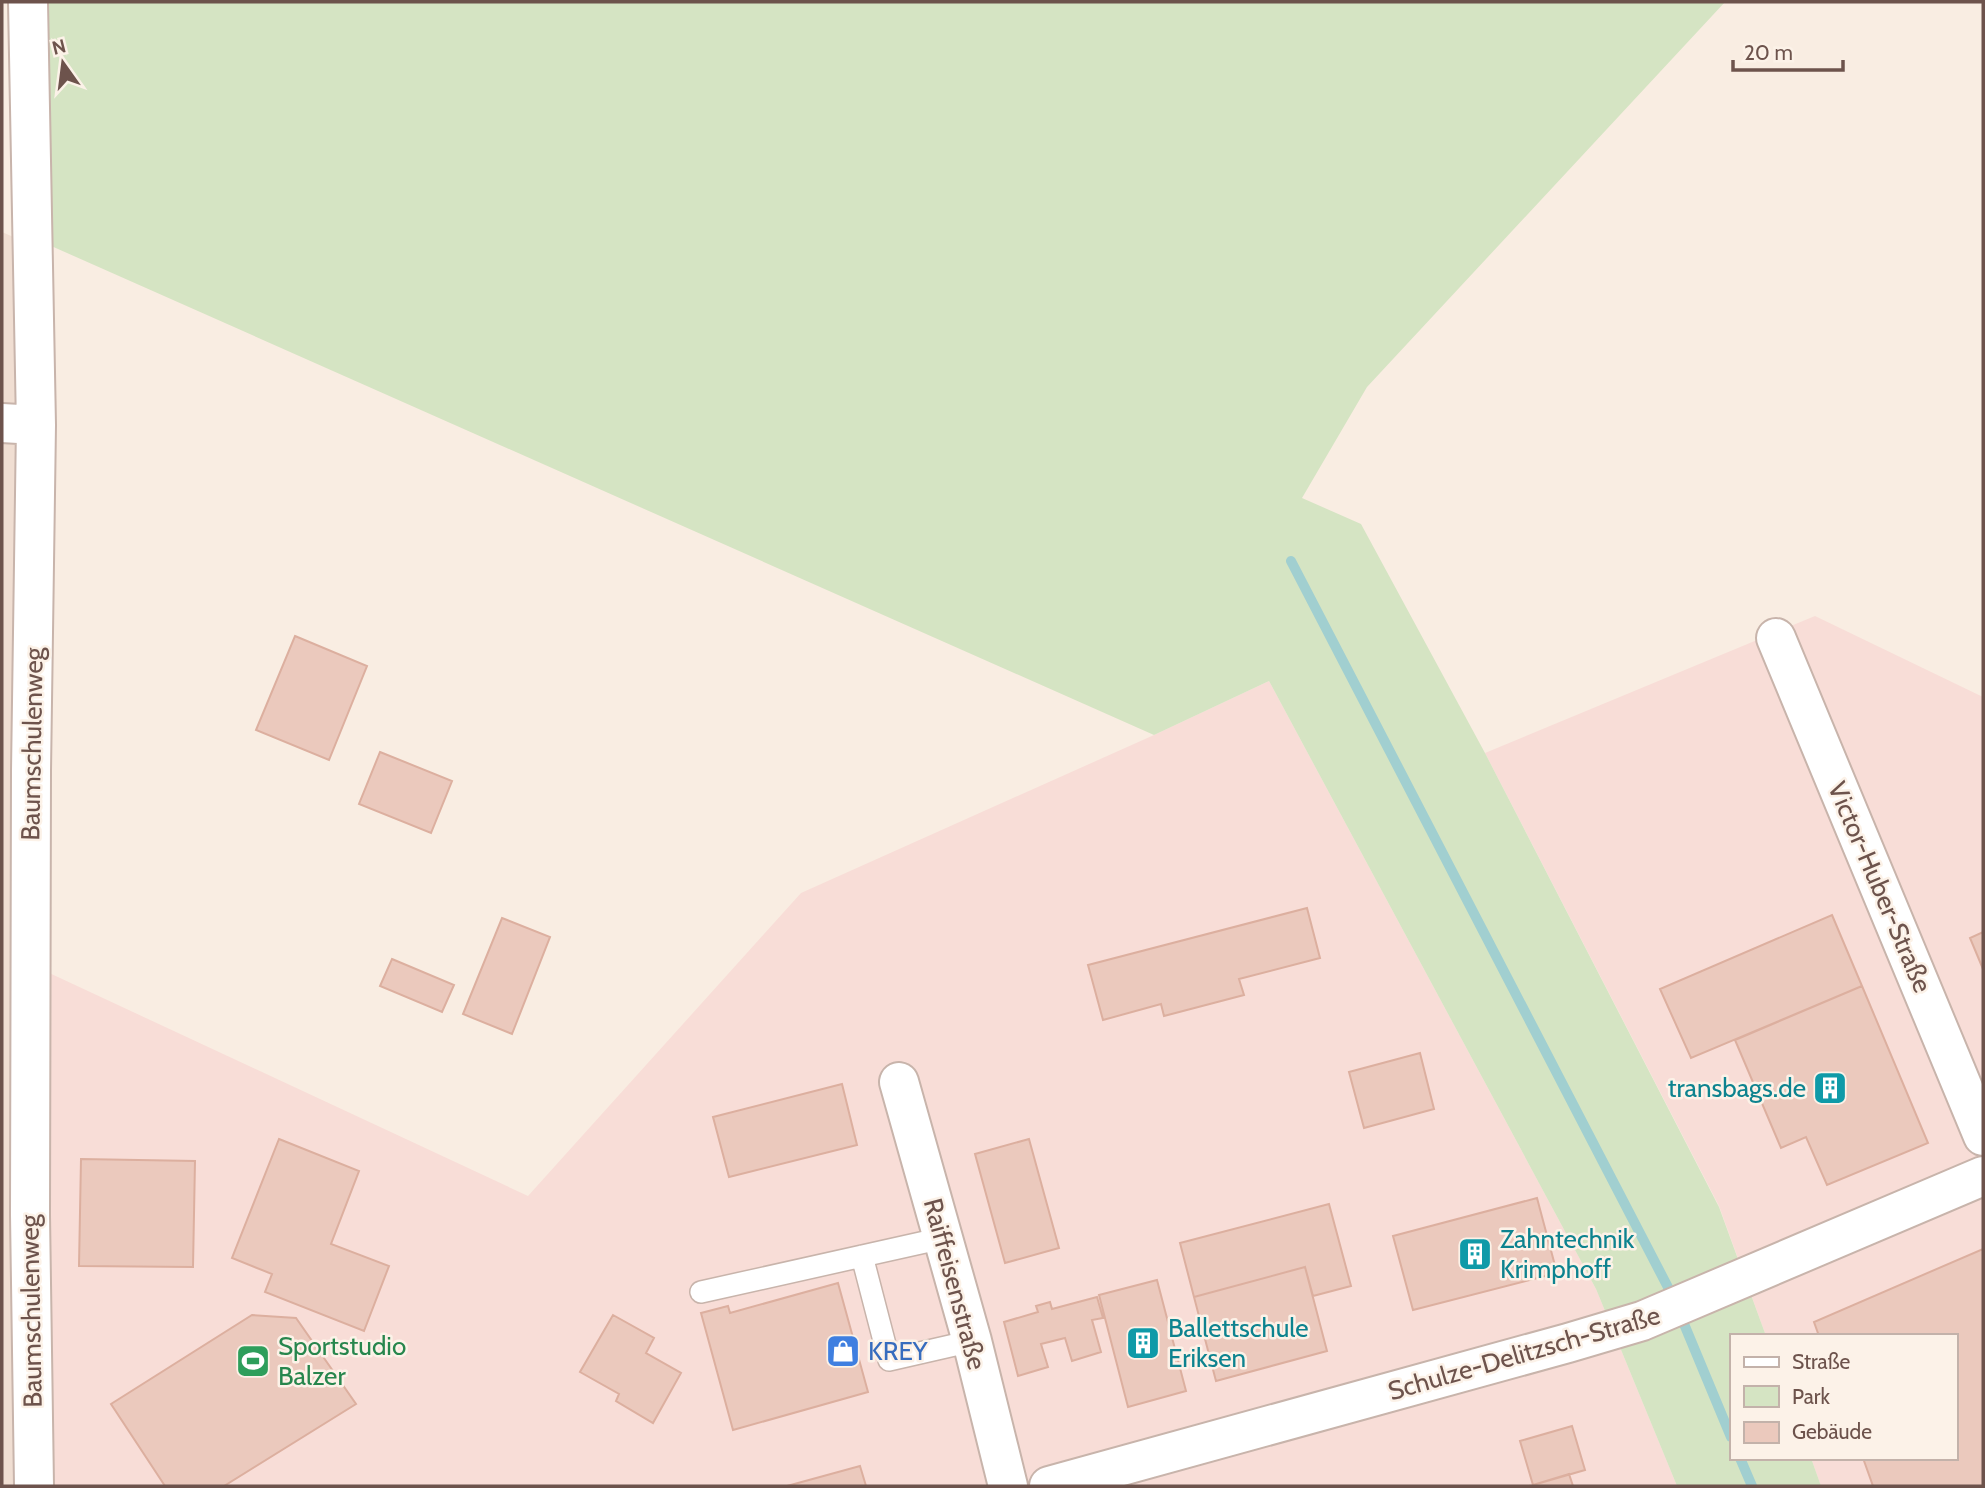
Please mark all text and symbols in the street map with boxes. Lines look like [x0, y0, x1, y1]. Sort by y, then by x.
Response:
north arrow [28, 28, 98, 98]
scale bar [1733, 28, 1843, 72]
text: N [50, 34, 68, 60]
text: 20 m [1744, 40, 1793, 65]
street label: Baumschulenweg [14, 646, 50, 841]
street label: Victor-Huber-Straße [1821, 777, 1939, 997]
building icon: transbags.de [1811, 1069, 1849, 1107]
place label: transbags.de [1668, 1072, 1806, 1104]
street label: Raiffeisenstraße [917, 1195, 993, 1373]
street label: Baumschulenweg [13, 1213, 49, 1408]
place label: Zahntechnik Krimphoff [1500, 1223, 1635, 1285]
building icon: Zahntechnik Krimphoff [1456, 1235, 1494, 1273]
street label: Schulze-Delitzsch-Straße [1384, 1299, 1664, 1407]
place label: Ballettschule Eriksen [1168, 1312, 1309, 1374]
building icon: Ballettschule Eriksen [1124, 1324, 1162, 1362]
place label: Sportstudio Balzer [278, 1330, 406, 1392]
shop icon: KREY [824, 1332, 862, 1370]
legend [1730, 1334, 1957, 1460]
place label: KREY [868, 1335, 928, 1367]
sports icon: Sportstudio Balzer [234, 1342, 272, 1380]
text: Straße [1792, 1349, 1851, 1374]
text: Park [1792, 1384, 1830, 1409]
text: Gebäude [1792, 1419, 1872, 1444]

